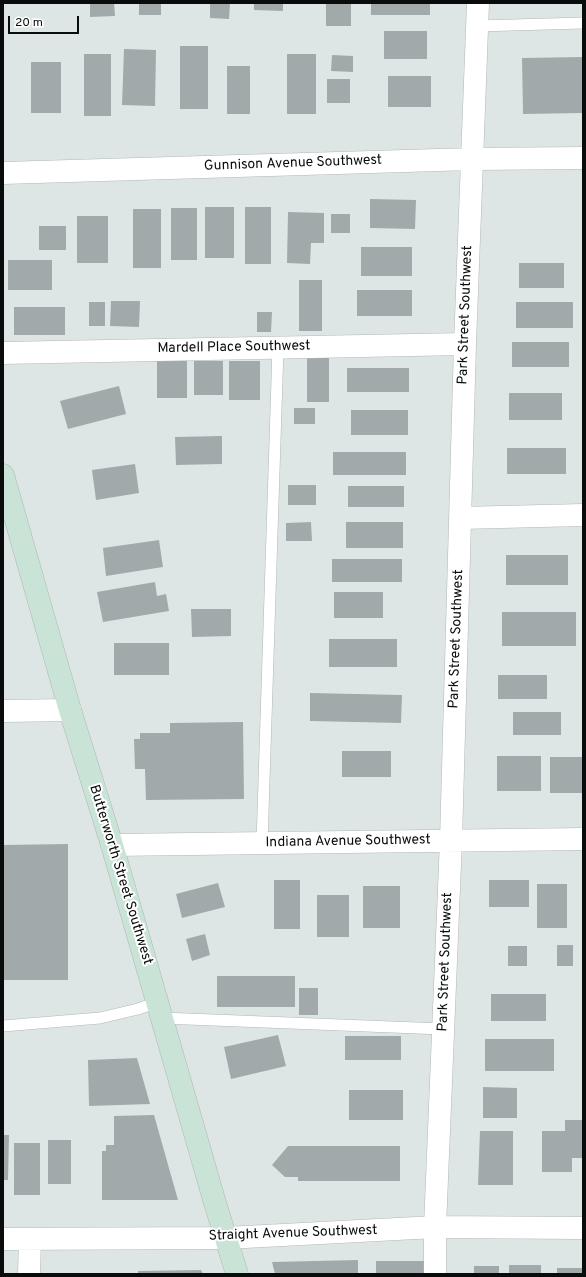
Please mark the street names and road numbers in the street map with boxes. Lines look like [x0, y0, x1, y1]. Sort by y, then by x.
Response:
street label: Gunnison Avenue Southwest [204, 152, 382, 176]
street label: Park Street Southwest [455, 245, 477, 385]
street label: Mardell Place Southwest [157, 338, 311, 358]
street label: Park Street Southwest [446, 569, 468, 709]
street label: Butterworth Street Southwest [85, 783, 155, 967]
street label: Indiana Avenue Southwest [265, 832, 431, 852]
street label: Park Street Southwest [435, 892, 457, 1032]
street label: Straight Avenue Southwest [208, 1223, 378, 1245]

